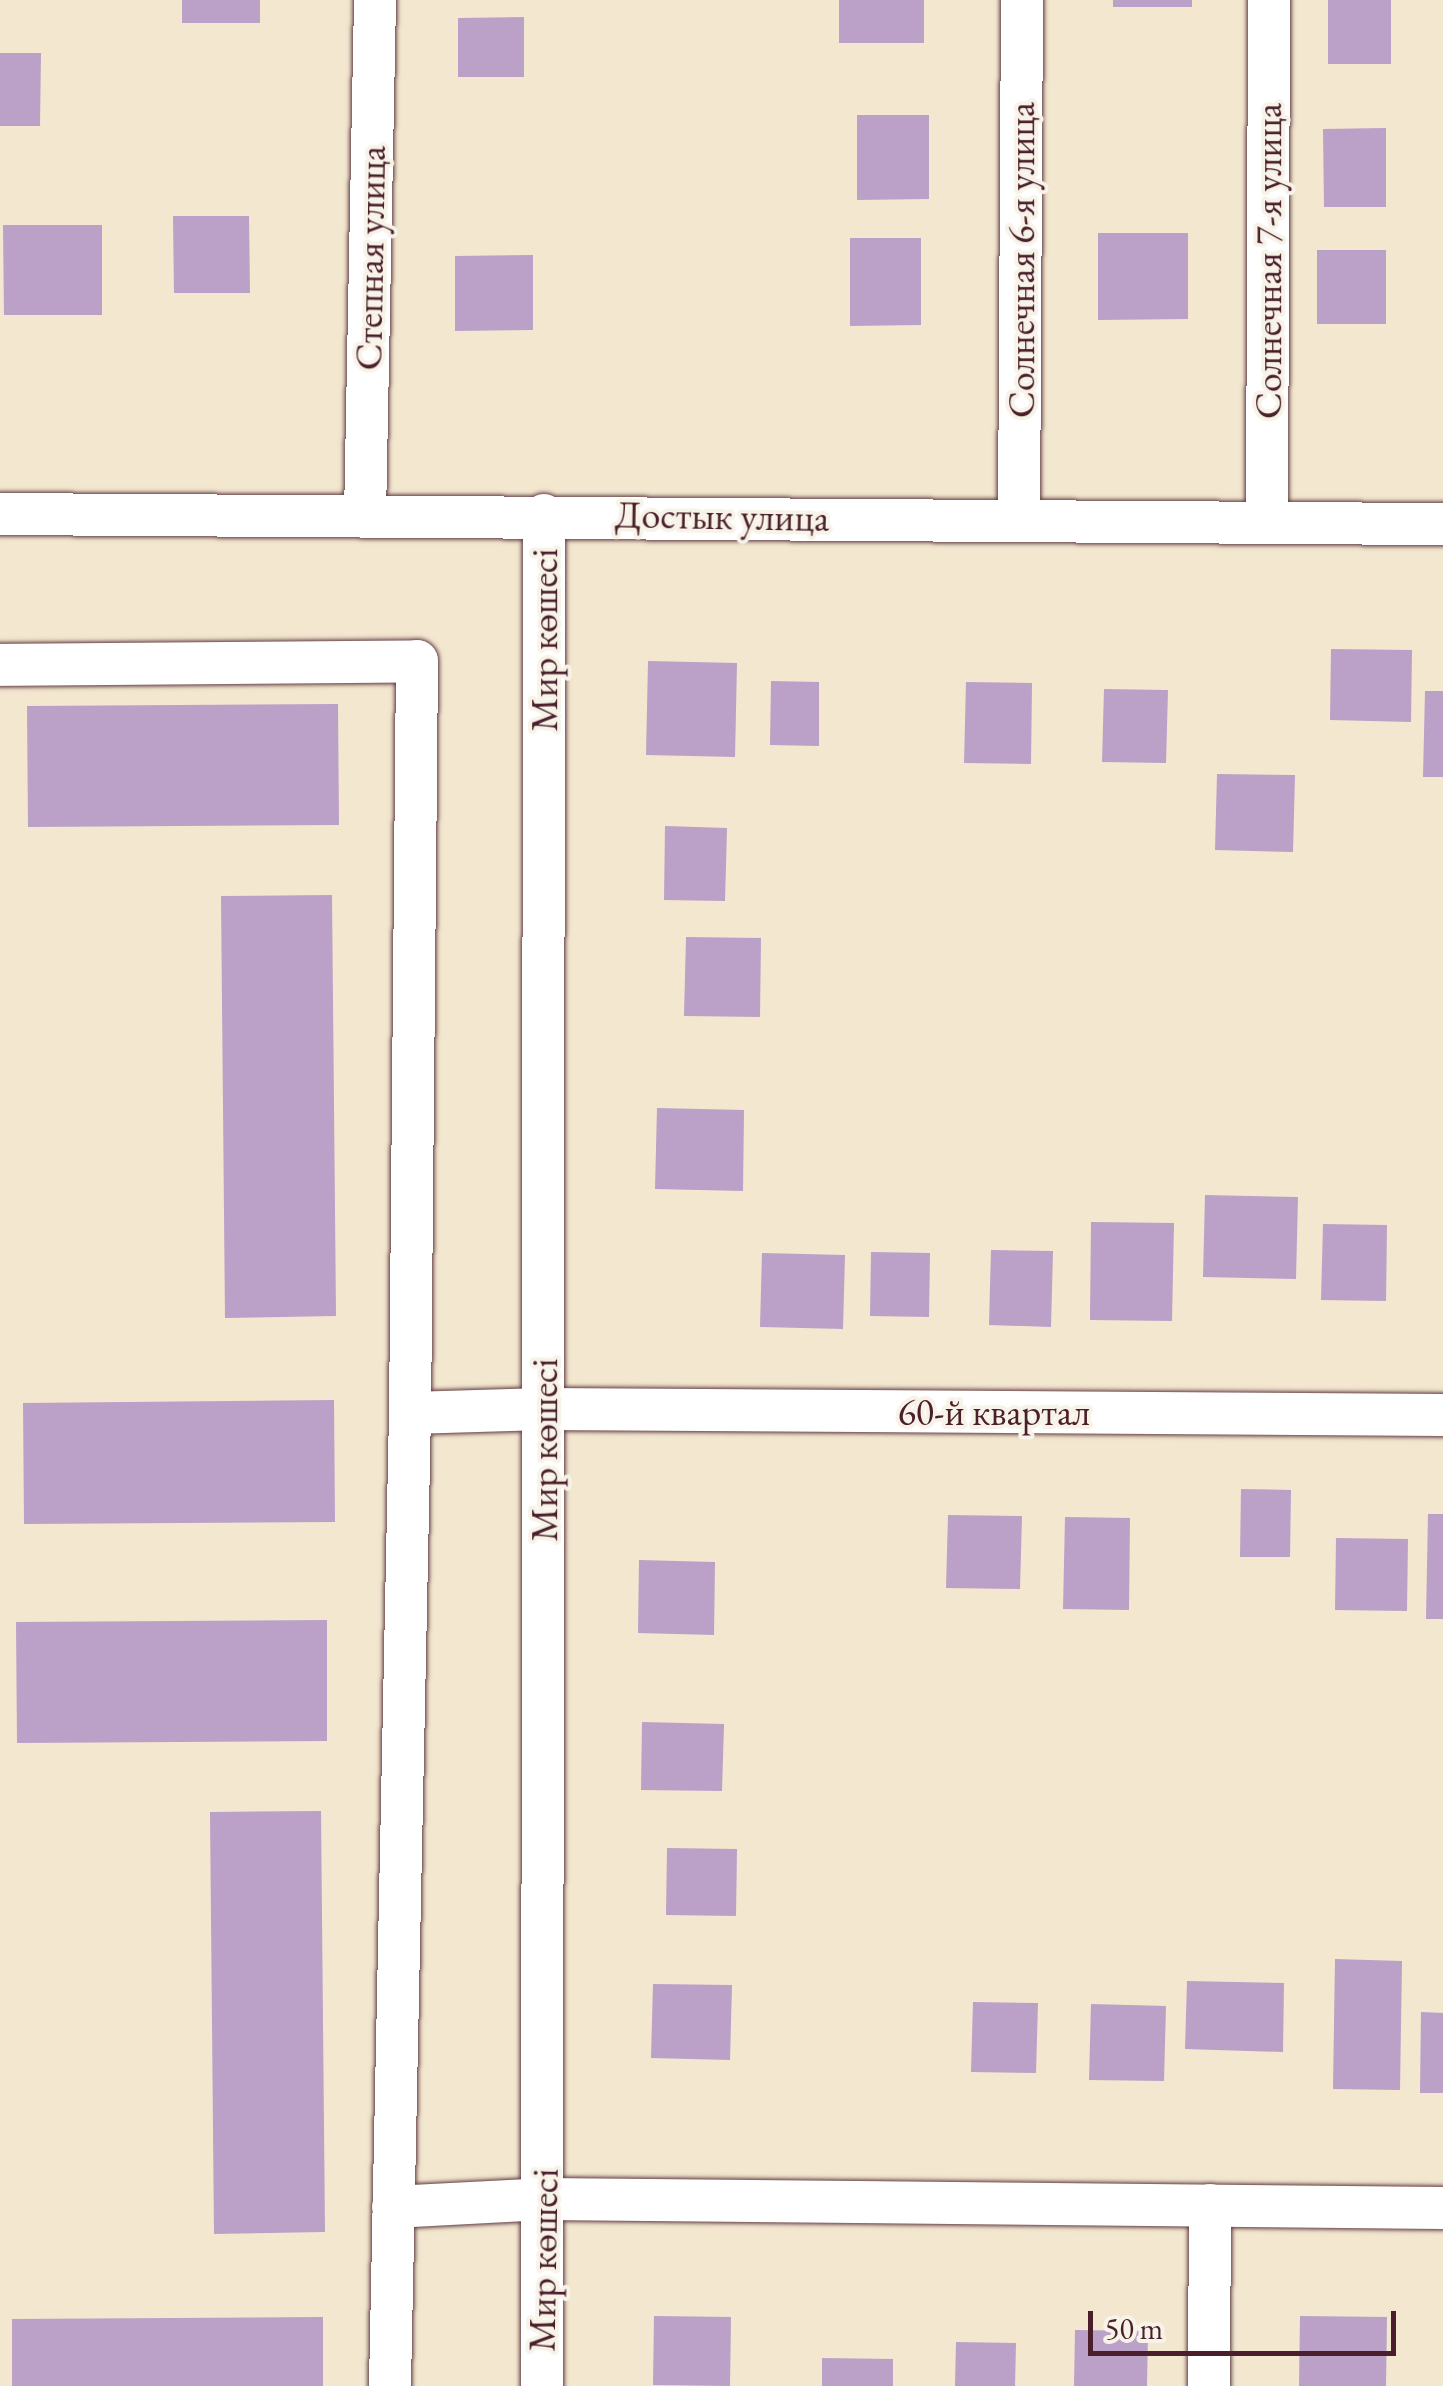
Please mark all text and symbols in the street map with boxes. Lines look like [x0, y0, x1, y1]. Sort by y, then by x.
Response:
street label: Солнечная 6-я улица [998, 102, 1044, 418]
street label: Солнечная 7-я улица [1245, 103, 1291, 419]
street label: Степная улица [345, 145, 395, 371]
street label: Достык улица [614, 491, 830, 541]
street label: Мир көшесі [521, 548, 567, 732]
street label: Мир көшесі [521, 1358, 567, 1542]
street label: 60-й квартал [898, 1389, 1090, 1435]
street label: Мир көшесі [519, 2168, 567, 2352]
scale bar [1093, 2291, 1400, 2353]
text: 50 m [1105, 2309, 1163, 2348]

